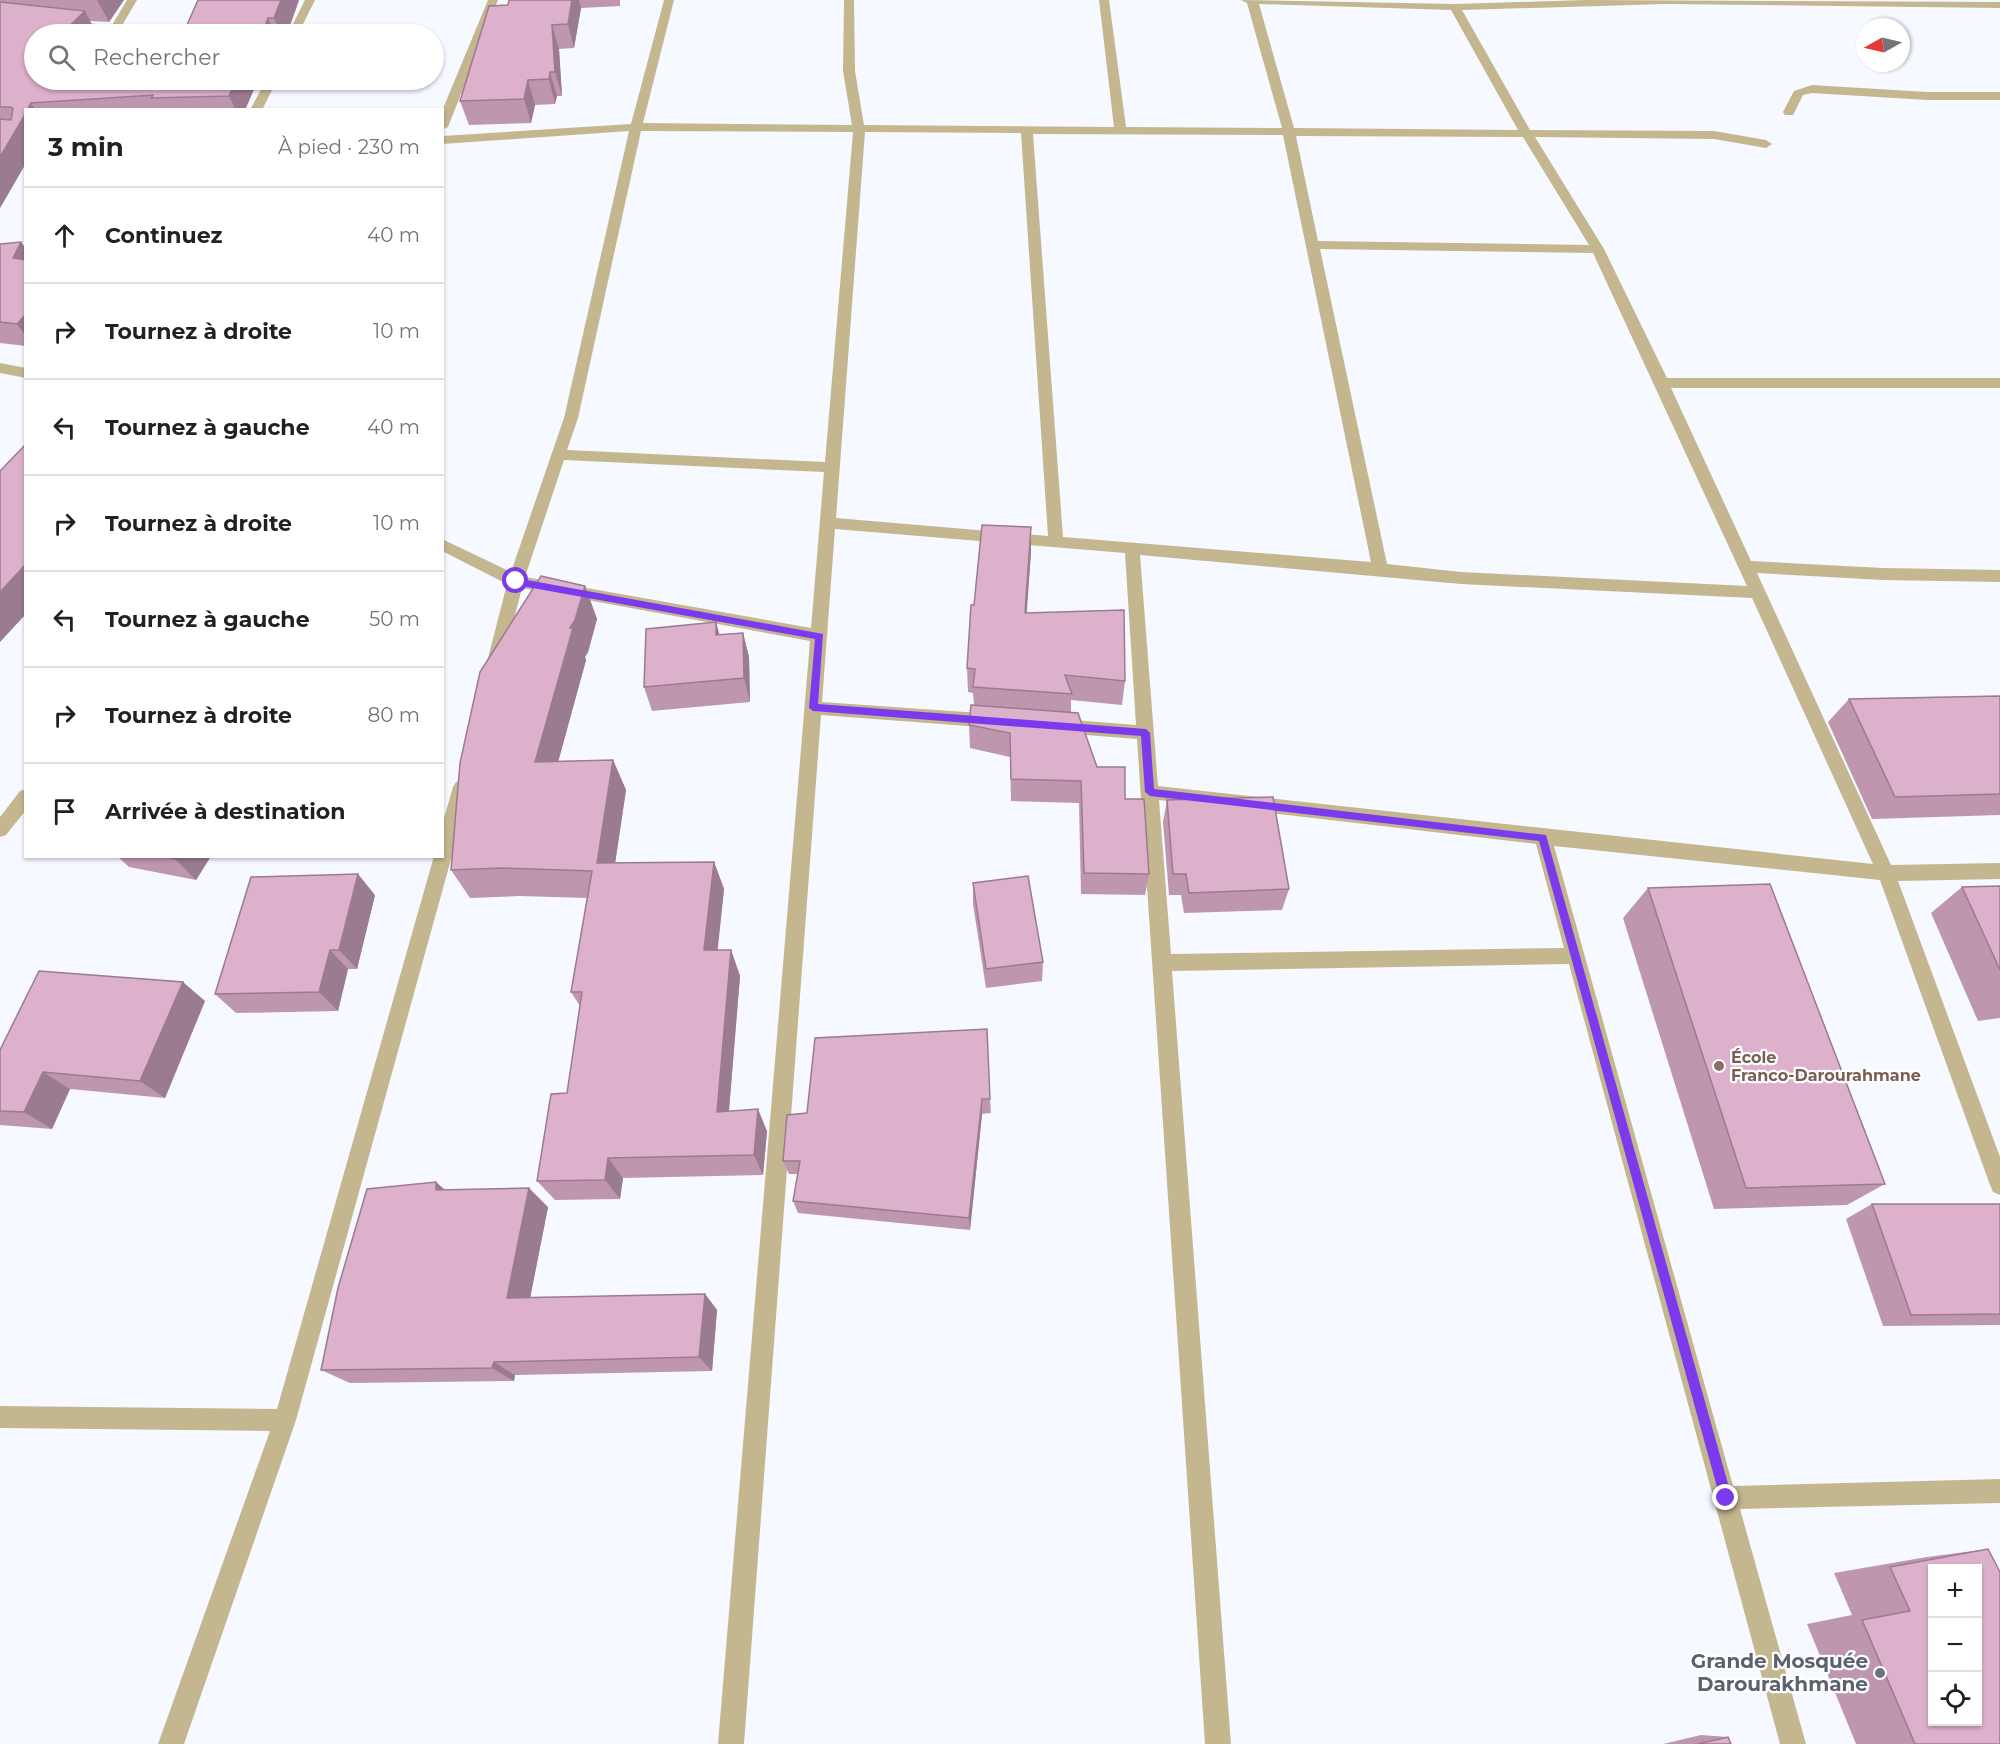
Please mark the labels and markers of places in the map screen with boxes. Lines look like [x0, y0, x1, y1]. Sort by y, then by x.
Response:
place label: École Franco-Darourahmane [1731, 1048, 1921, 1085]
marker: École Franco-Darourahmane [1712, 1059, 1726, 1073]
place label: Grande Mosquée Darourakhmane [1691, 1649, 1868, 1696]
marker: Grande Mosquée Darourakhmane [1873, 1666, 1887, 1680]

